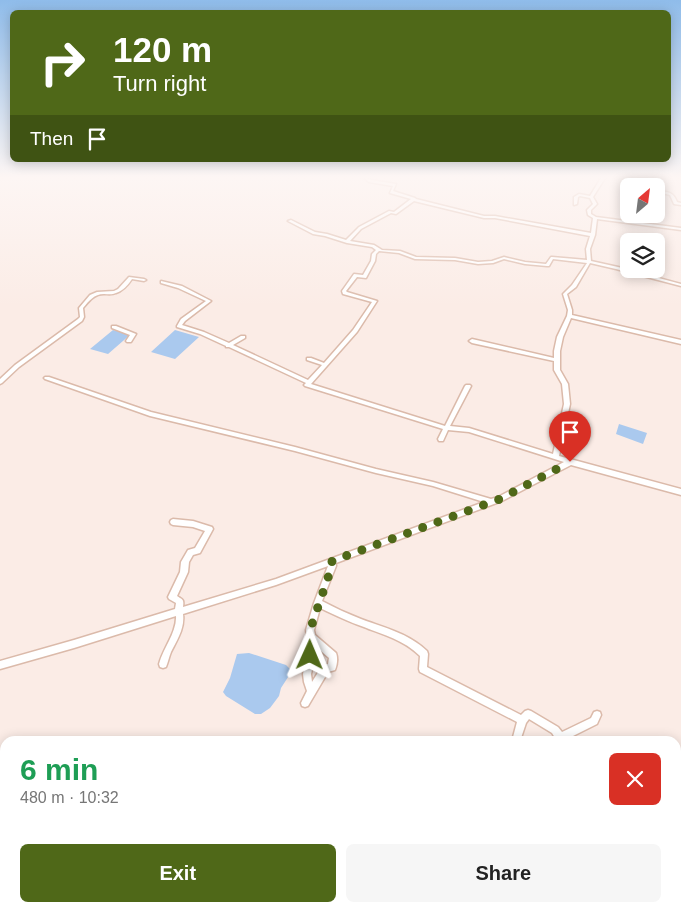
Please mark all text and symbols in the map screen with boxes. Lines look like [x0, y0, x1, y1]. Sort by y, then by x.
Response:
icon: right [30, 30, 95, 95]
text: 120 m [113, 30, 212, 69]
text: Turn right [113, 71, 206, 96]
icon: arrive [83, 125, 111, 153]
text: Then [30, 128, 73, 149]
north arrow [620, 178, 665, 222]
map controls [620, 178, 665, 278]
button: layers [620, 233, 665, 278]
pin [549, 411, 591, 462]
icon: arrive [556, 418, 584, 446]
position arrow [283, 628, 335, 680]
text: 6 min [20, 753, 98, 786]
button: close [609, 753, 661, 805]
text: 480 m · 10:32 [20, 789, 119, 806]
button: Exit [20, 844, 336, 902]
button: Share [346, 844, 661, 902]

